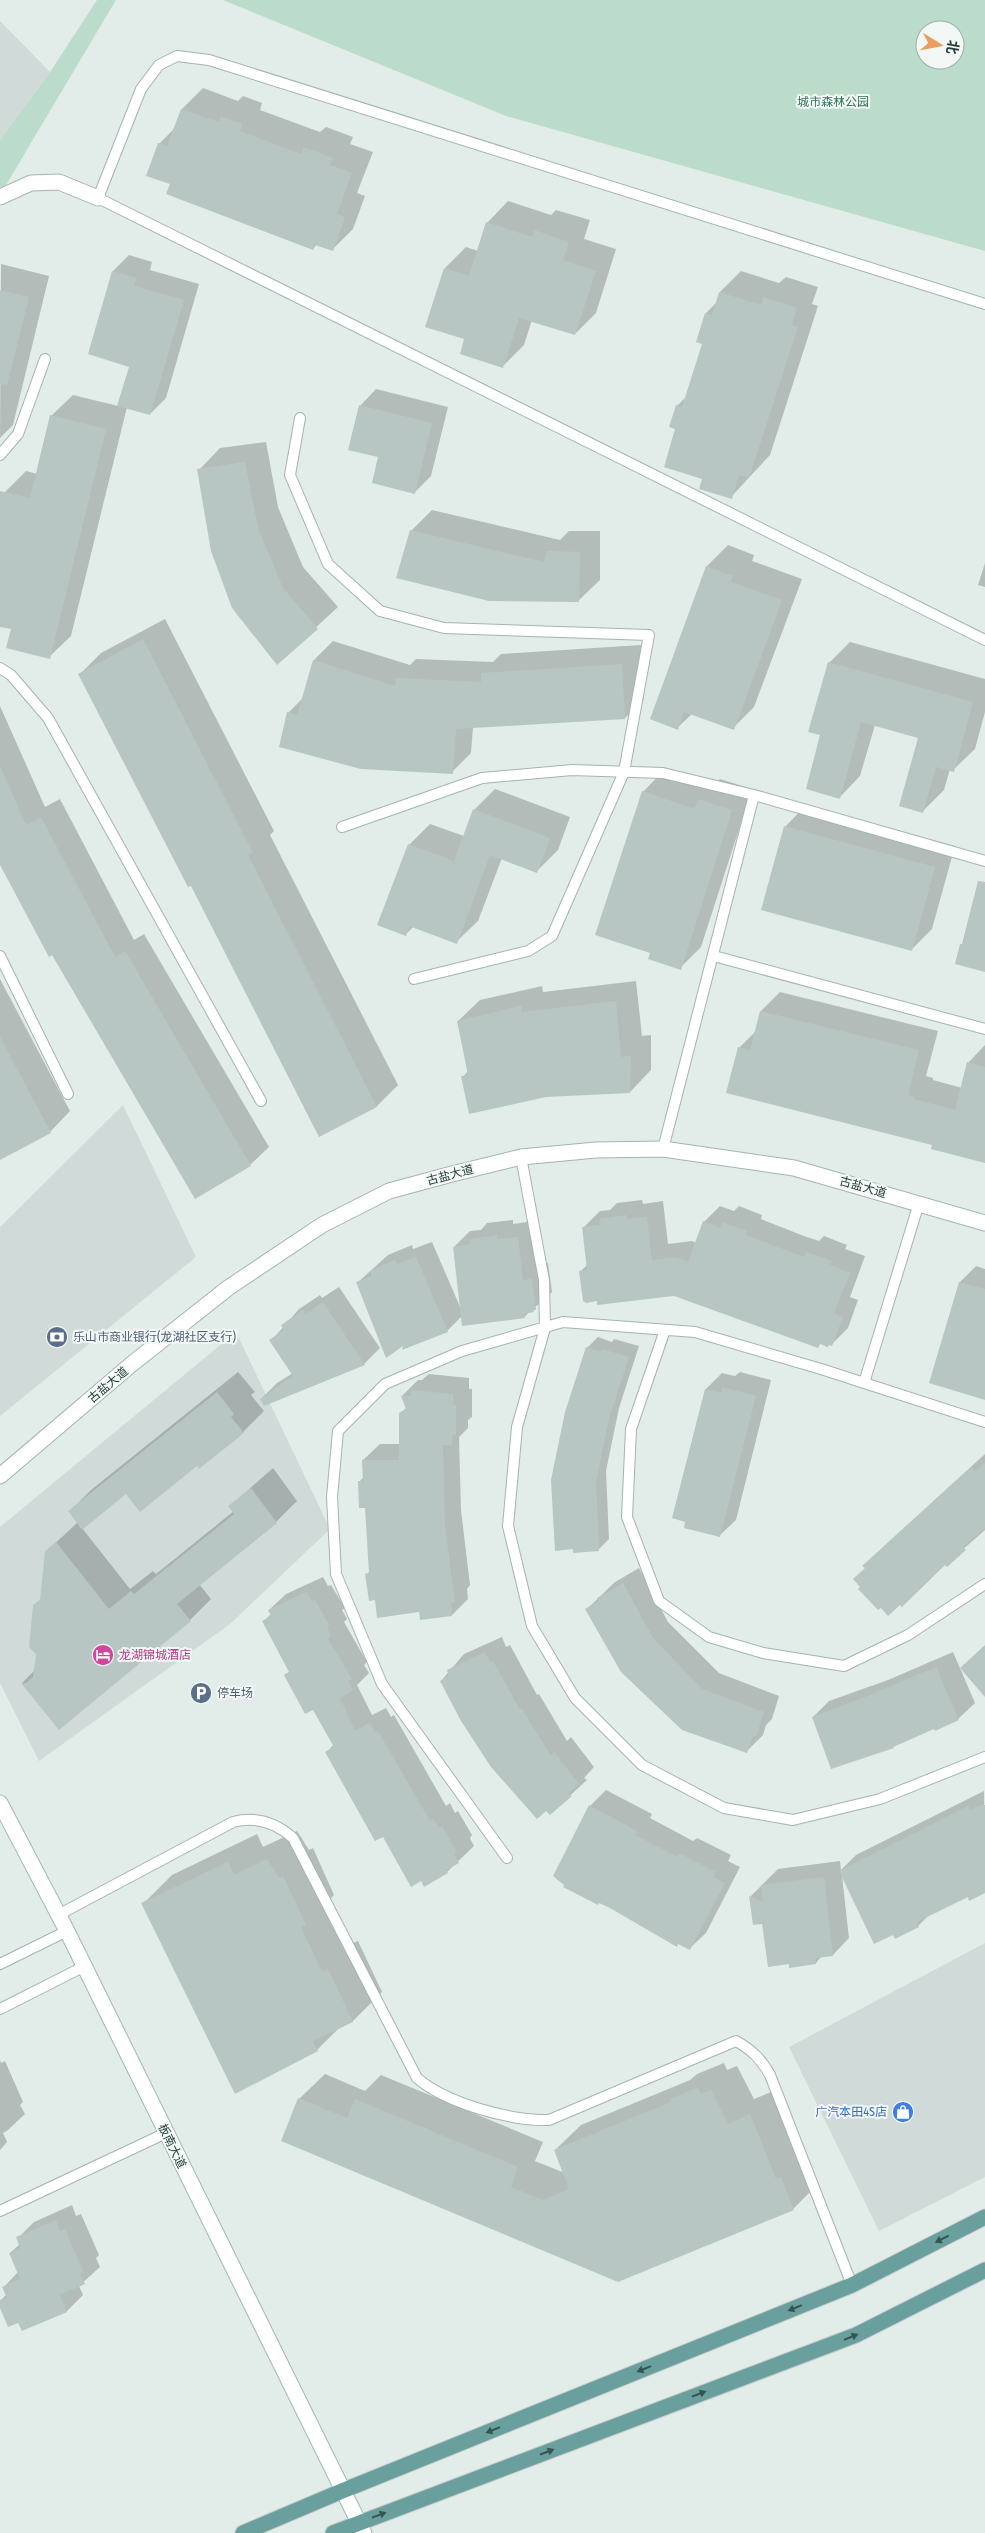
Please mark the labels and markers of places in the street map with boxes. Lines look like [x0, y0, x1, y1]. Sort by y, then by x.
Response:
bank icon: 乐山市商业银行(龙湖社区支行) [45, 1325, 69, 1349]
place label: 乐山市商业银行(龙湖社区支行) [73, 1330, 237, 1344]
hotel icon: 龙湖锦城酒店 [91, 1643, 115, 1667]
place label: 龙湖锦城酒店 [119, 1648, 191, 1662]
parking icon: 停车场 [189, 1681, 213, 1705]
place label: 停车场 [217, 1686, 253, 1700]
shop icon: 广汽本田4S店 [891, 2100, 915, 2124]
place label: 广汽本田4S店 [815, 2105, 887, 2119]

